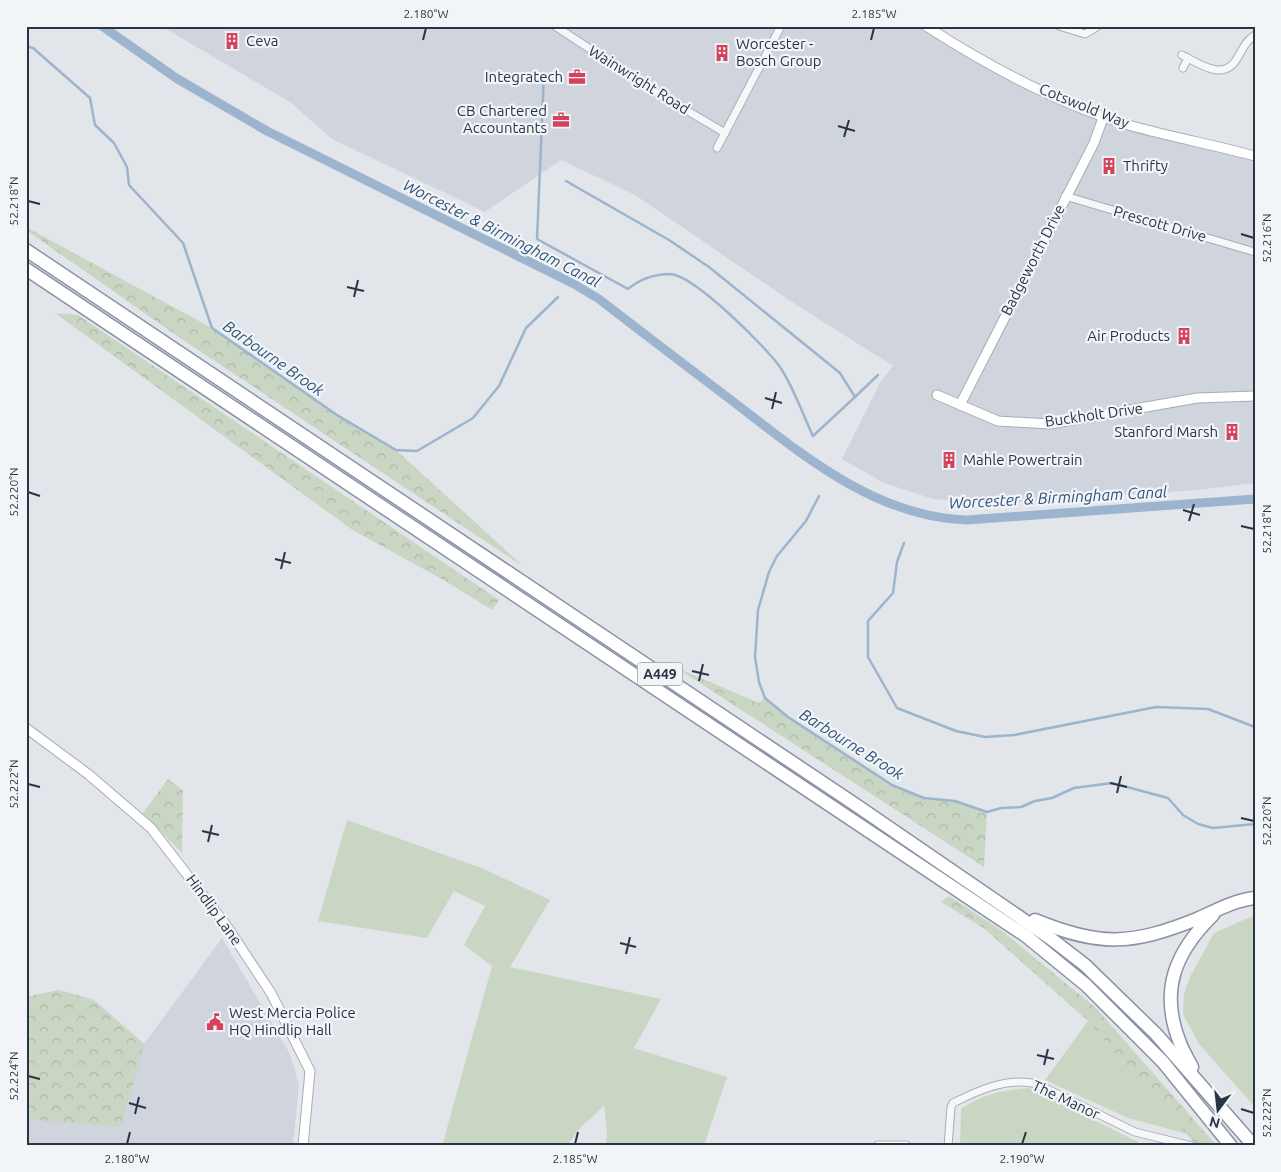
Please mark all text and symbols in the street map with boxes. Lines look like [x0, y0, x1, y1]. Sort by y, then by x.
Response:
text: 2.180°W [404, 7, 449, 20]
text: 2.185°W [852, 7, 897, 20]
building icon: Ceva [222, 31, 242, 51]
place label: Ceva [246, 32, 278, 49]
place label: Worcester - Bosch Group [736, 35, 822, 69]
street label: Wainwright Road [586, 42, 693, 117]
building icon: Worcester - Bosch Group [712, 43, 732, 63]
office icon: Integratech [567, 67, 587, 87]
place label: Integratech [485, 68, 563, 85]
street label: Cotswold Way [1037, 80, 1132, 131]
place label: CB Chartered Accountants [457, 102, 547, 136]
office icon: CB Chartered Accountants [551, 110, 571, 130]
building icon: Thrifty [1099, 156, 1119, 176]
place label: Thrifty [1123, 157, 1168, 174]
water label: Worcester & Birmingham Canal [400, 175, 604, 291]
text: 52.218°N [7, 176, 20, 226]
street label: Badgeworth Drive [997, 201, 1068, 318]
street label: Prescott Drive [1112, 202, 1209, 245]
text: 52.216°N [1260, 213, 1273, 263]
water label: Barbourne Brook [220, 316, 329, 400]
building icon: Air Products [1174, 326, 1194, 346]
place label: Air Products [1087, 327, 1170, 344]
street label: Buckholt Drive [1044, 399, 1144, 430]
building icon: Stanford Marsh [1222, 422, 1242, 442]
place label: Stanford Marsh [1114, 423, 1218, 440]
building icon: Mahle Powertrain [939, 450, 959, 470]
place label: Mahle Powertrain [963, 451, 1083, 468]
text: 52.220°N [7, 467, 20, 517]
water label: Worcester & Birmingham Canal [948, 482, 1168, 512]
text: 52.218°N [1260, 504, 1273, 554]
road number: A449 [638, 662, 682, 686]
water label: Barbourne Brook [797, 705, 908, 784]
text: 52.222°N [7, 759, 20, 809]
text: 52.220°N [1260, 796, 1273, 846]
street label: Hindlip Lane [183, 871, 246, 948]
place label: West Mercia Police HQ Hindlip Hall [229, 1004, 356, 1038]
public building icon: West Mercia Police HQ Hindlip Hall [205, 1012, 225, 1032]
text: 52.224°N [7, 1051, 20, 1101]
street label: The Manor [1030, 1077, 1103, 1123]
north arrow [1194, 1084, 1244, 1134]
text: 52.222°N [1260, 1088, 1273, 1138]
text: N [1208, 1113, 1222, 1132]
text: 2.180°W [105, 1152, 150, 1165]
text: 2.185°W [553, 1152, 598, 1165]
text: 2.190°W [1000, 1152, 1045, 1165]

